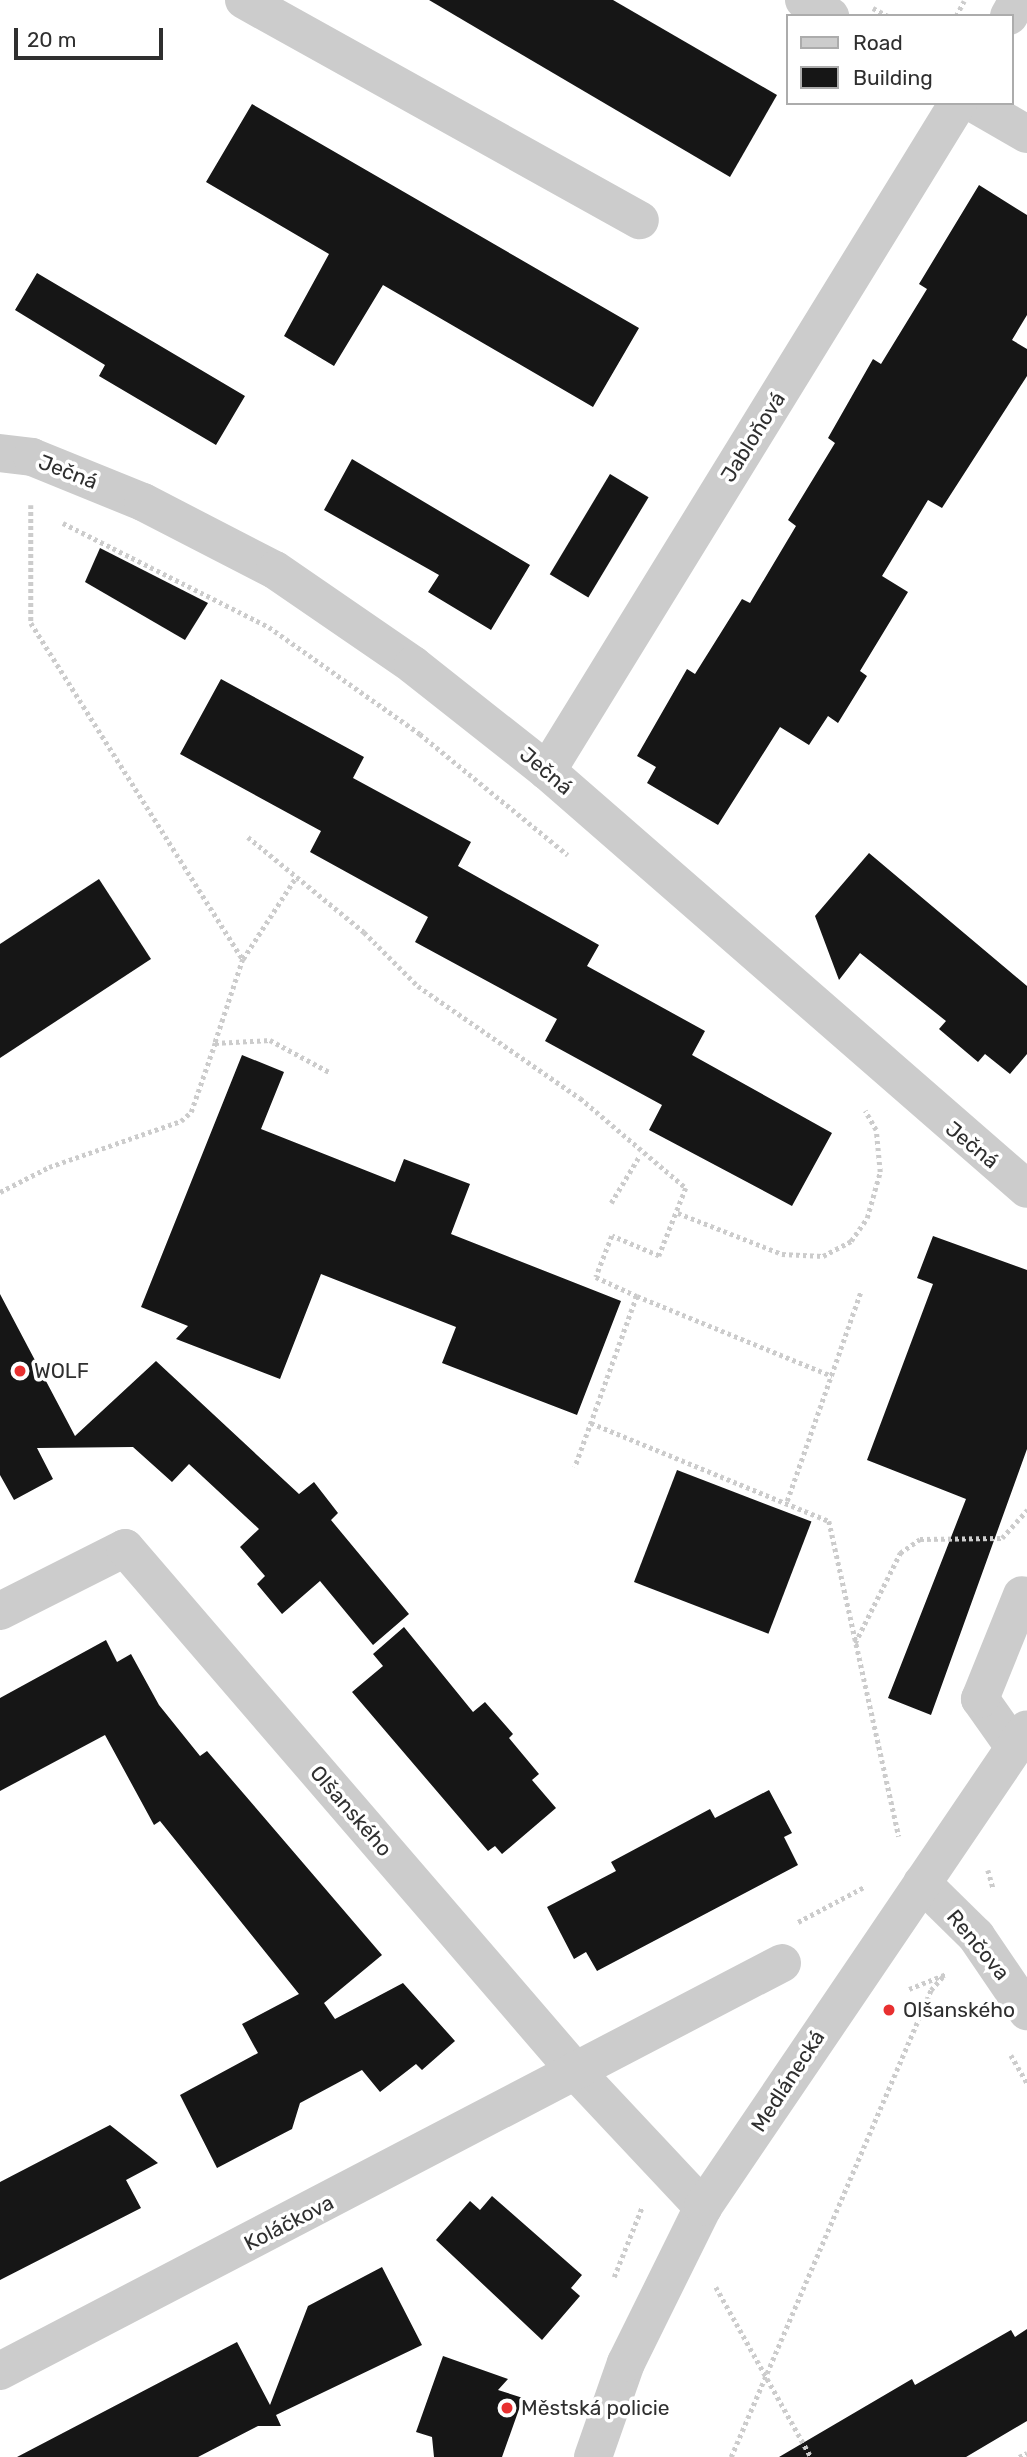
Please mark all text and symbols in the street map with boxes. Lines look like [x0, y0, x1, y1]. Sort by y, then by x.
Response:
scale bar [18, 14, 166, 58]
legend [786, 14, 1013, 105]
text: 20 m [27, 27, 76, 52]
text: Road [853, 30, 903, 55]
text: Building [853, 65, 933, 90]
street label: Jabloňová [715, 387, 791, 487]
street label: Ječná [35, 449, 101, 495]
street label: Ječná [515, 742, 577, 800]
street label: Ječná [940, 1116, 1004, 1174]
place label: WOLF [34, 1358, 89, 1384]
marker: WOLF [12, 1363, 28, 1379]
street label: Olšanského [305, 1760, 397, 1862]
street label: Renčova [941, 1905, 1015, 1985]
place label: Olšanského [903, 1997, 1015, 2023]
marker: Olšanského [881, 2002, 897, 2018]
street label: Medlánecká [746, 2026, 830, 2136]
street label: Koláčkova [240, 2190, 338, 2256]
place label: Městská policie [521, 2395, 670, 2421]
marker: Městská policie [499, 2400, 515, 2416]

